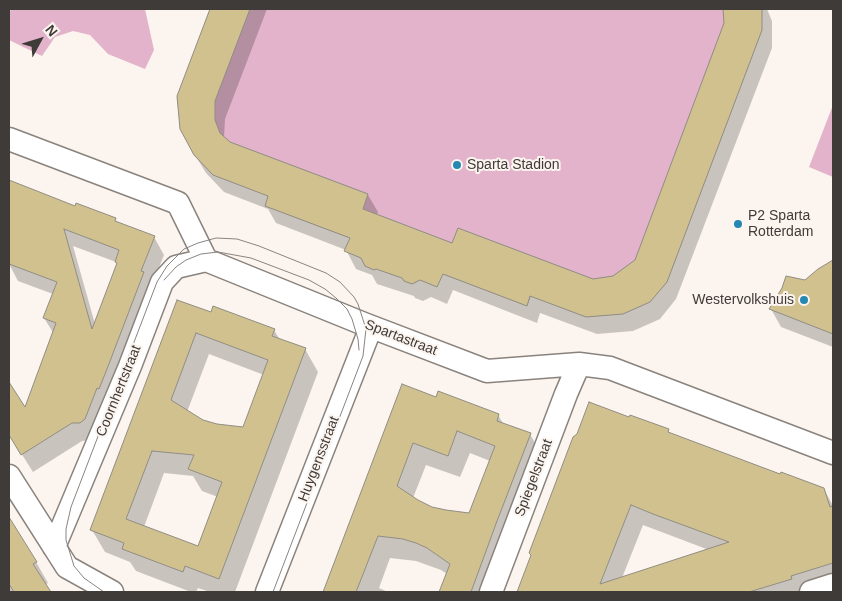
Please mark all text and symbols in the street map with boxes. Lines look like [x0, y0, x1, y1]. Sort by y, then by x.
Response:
north arrow [15, 15, 65, 65]
text: N [42, 22, 61, 40]
place label: Sparta Stadion [467, 157, 560, 173]
marker: Sparta Stadion [451, 159, 463, 171]
place label: P2 Sparta Rotterdam [748, 208, 813, 240]
marker: P2 Sparta Rotterdam [732, 218, 744, 230]
place label: Westervolkshuis [692, 292, 794, 308]
marker: Westervolkshuis [798, 294, 810, 306]
street label: Spartastraat [362, 316, 440, 360]
street label: Coornhertstraat [93, 343, 145, 439]
street label: Huygensstraat [295, 414, 343, 504]
street label: Spiegelstraat [512, 437, 556, 519]

